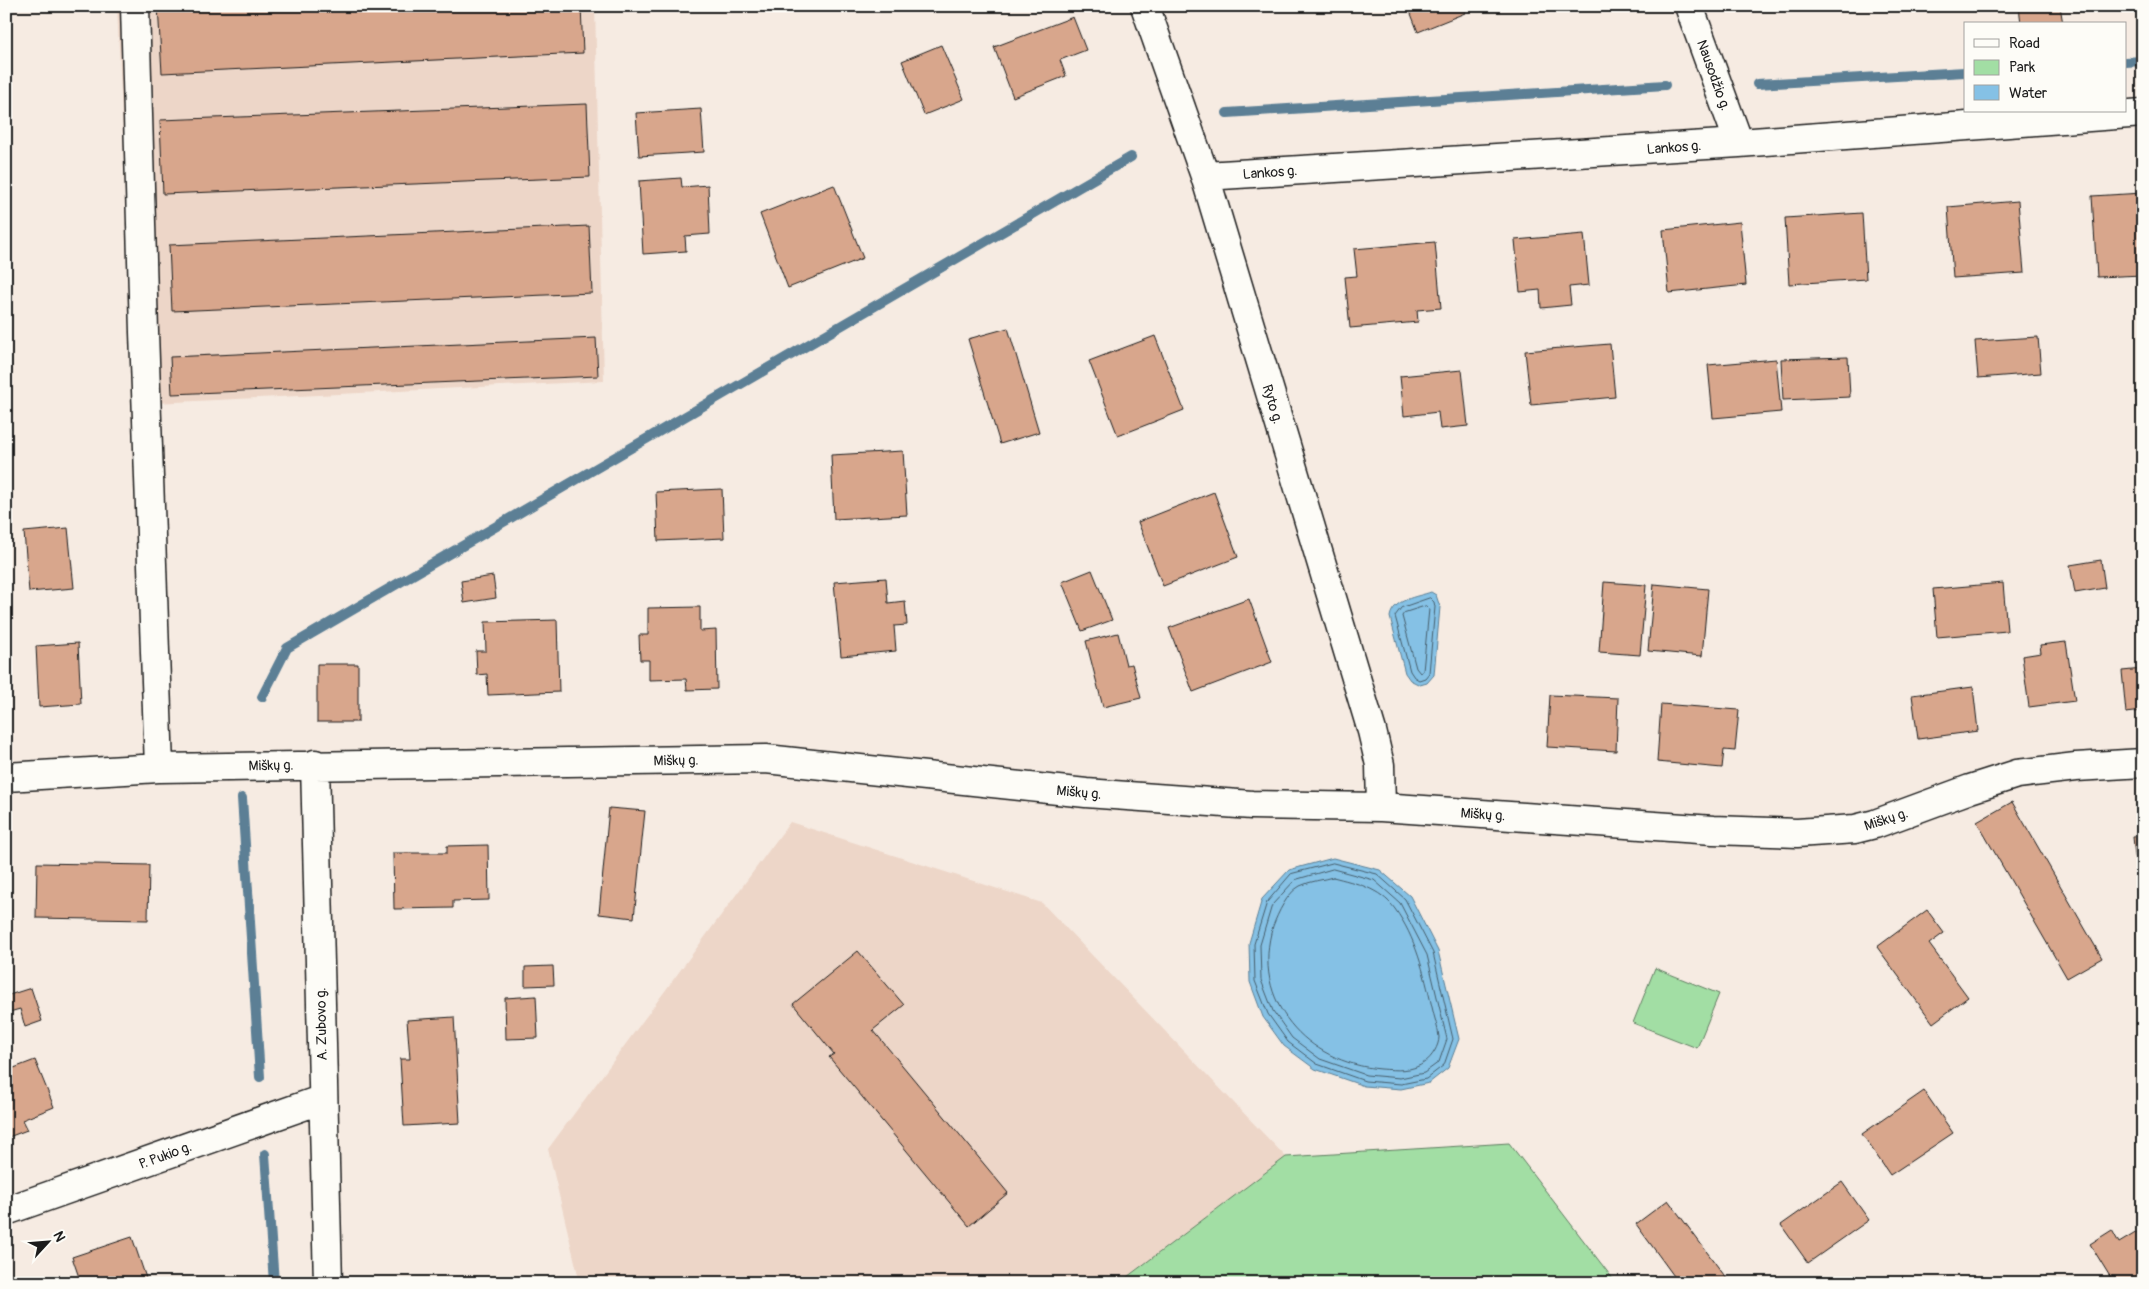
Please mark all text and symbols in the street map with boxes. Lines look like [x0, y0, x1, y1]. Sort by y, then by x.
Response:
legend [1964, 22, 2126, 112]
text: Road [2009, 34, 2040, 53]
street label: Nausodžio g. [1693, 38, 1734, 113]
text: Park [2009, 58, 2036, 77]
text: Water [2009, 84, 2048, 103]
street label: Lankos g. [1646, 137, 1702, 158]
street label: Lankos g. [1242, 162, 1298, 183]
street label: Ryto g. [1258, 382, 1287, 426]
street label: Miškų g. [653, 752, 699, 769]
street label: Miškų g. [248, 757, 294, 774]
street label: Miškų g. [1056, 782, 1102, 803]
street label: Miškų g. [1460, 804, 1506, 825]
street label: Miškų g. [1862, 804, 1910, 835]
street label: A. Zubovo g. [312, 987, 331, 1061]
street label: P. Pukio g. [136, 1138, 194, 1173]
north arrow [22, 1216, 72, 1266]
text: N [50, 1229, 69, 1245]

